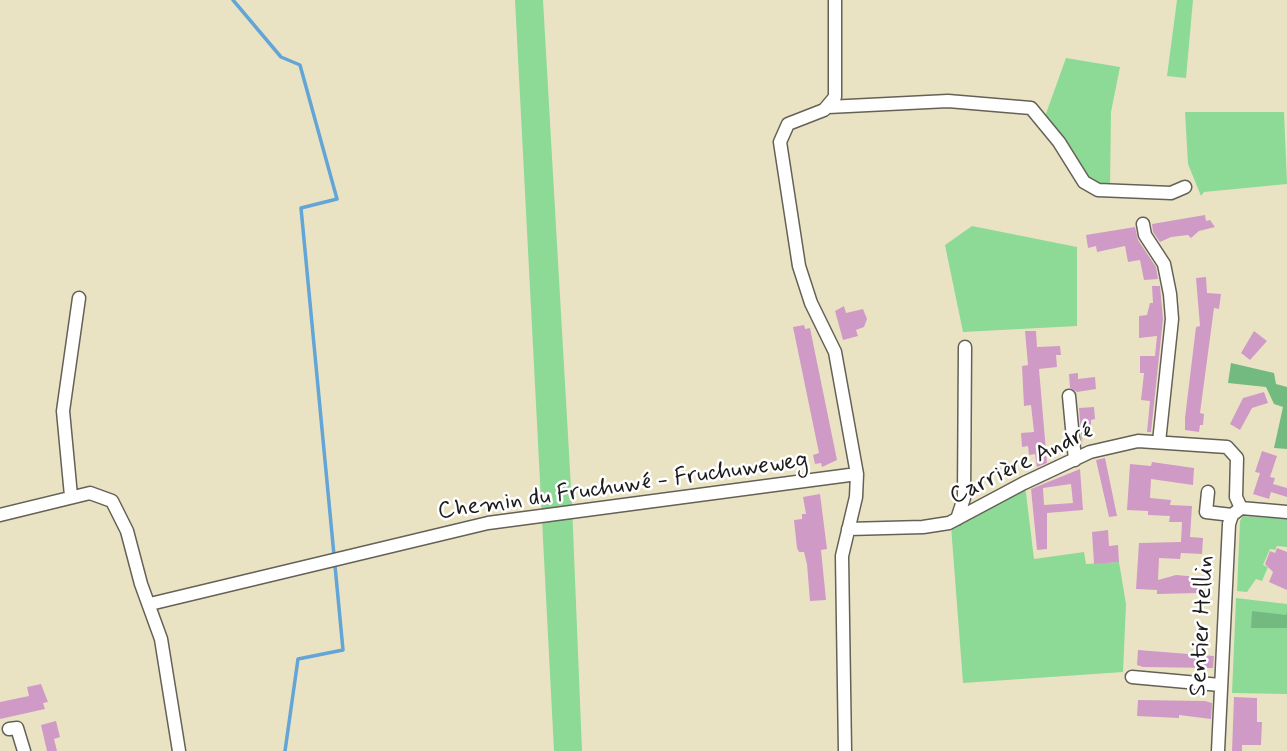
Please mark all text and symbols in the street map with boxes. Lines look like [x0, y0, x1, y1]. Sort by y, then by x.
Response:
street label: Carrière André [945, 418, 1099, 512]
street label: Chemin du Fruchuwé - Fruchuweweg [436, 447, 810, 527]
street label: Sentier Hellin [1185, 555, 1221, 697]

